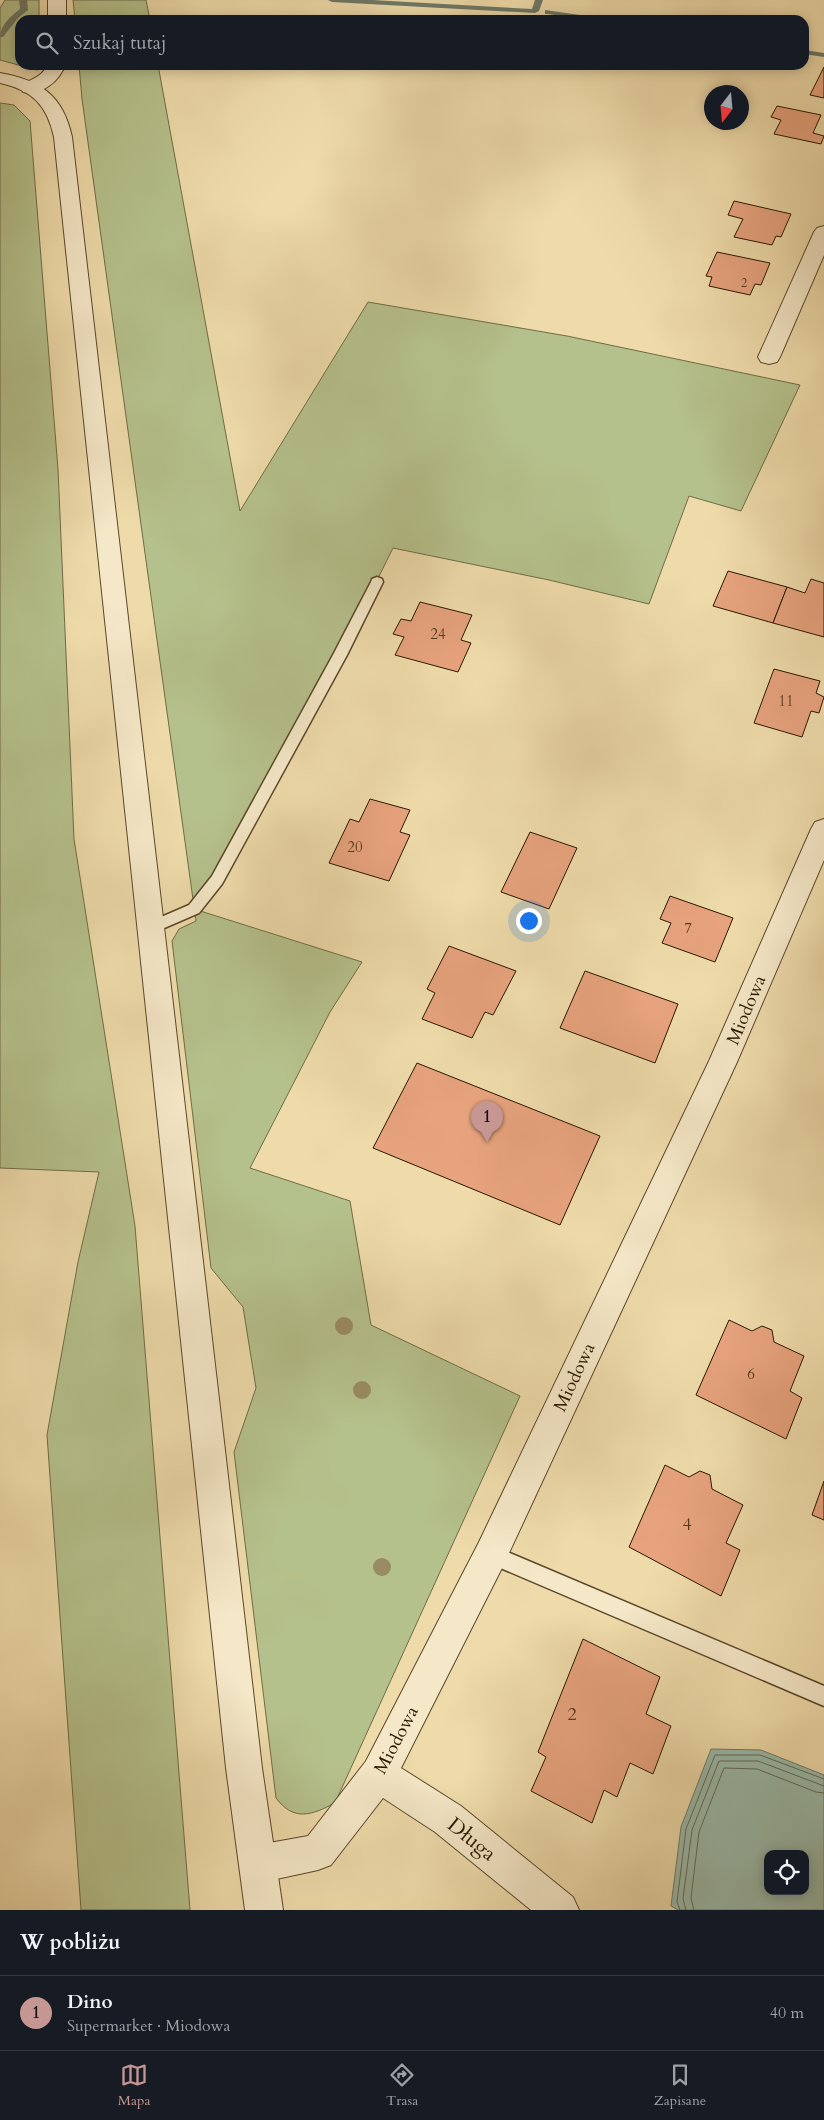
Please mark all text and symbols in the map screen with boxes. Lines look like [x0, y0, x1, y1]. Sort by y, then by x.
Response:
search box [15, 15, 809, 70]
icon: search [33, 29, 61, 57]
text: Szukaj tutaj [73, 30, 166, 56]
north arrow [704, 85, 749, 130]
house number: 2 [741, 275, 747, 291]
house number: 24 [430, 624, 446, 644]
house number: 11 [778, 691, 794, 711]
house number: 20 [347, 837, 363, 857]
your location [516, 908, 542, 934]
house number: 7 [684, 918, 692, 938]
street label: Miodowa [721, 971, 772, 1049]
pin: 1 [471, 1101, 503, 1142]
street label: Miodowa [548, 1339, 601, 1416]
house number: 6 [747, 1364, 755, 1384]
house number: 4 [682, 1512, 692, 1537]
street label: Miodowa [368, 1702, 425, 1778]
house number: 2 [567, 1702, 577, 1727]
street label: Długa [441, 1811, 502, 1868]
map controls [764, 1850, 809, 1895]
button: locate [764, 1850, 809, 1895]
text: W pobliżu [20, 1928, 121, 1957]
text: Dino [67, 1989, 113, 2015]
text: 1 [32, 2002, 40, 2024]
text: 40 m [770, 2002, 804, 2024]
text: Supermarket · Miodowa [67, 2015, 230, 2037]
tab: Mapa [118, 2061, 151, 2110]
tab: Trasa [386, 2061, 418, 2110]
tab: Zapisane [654, 2061, 706, 2110]

